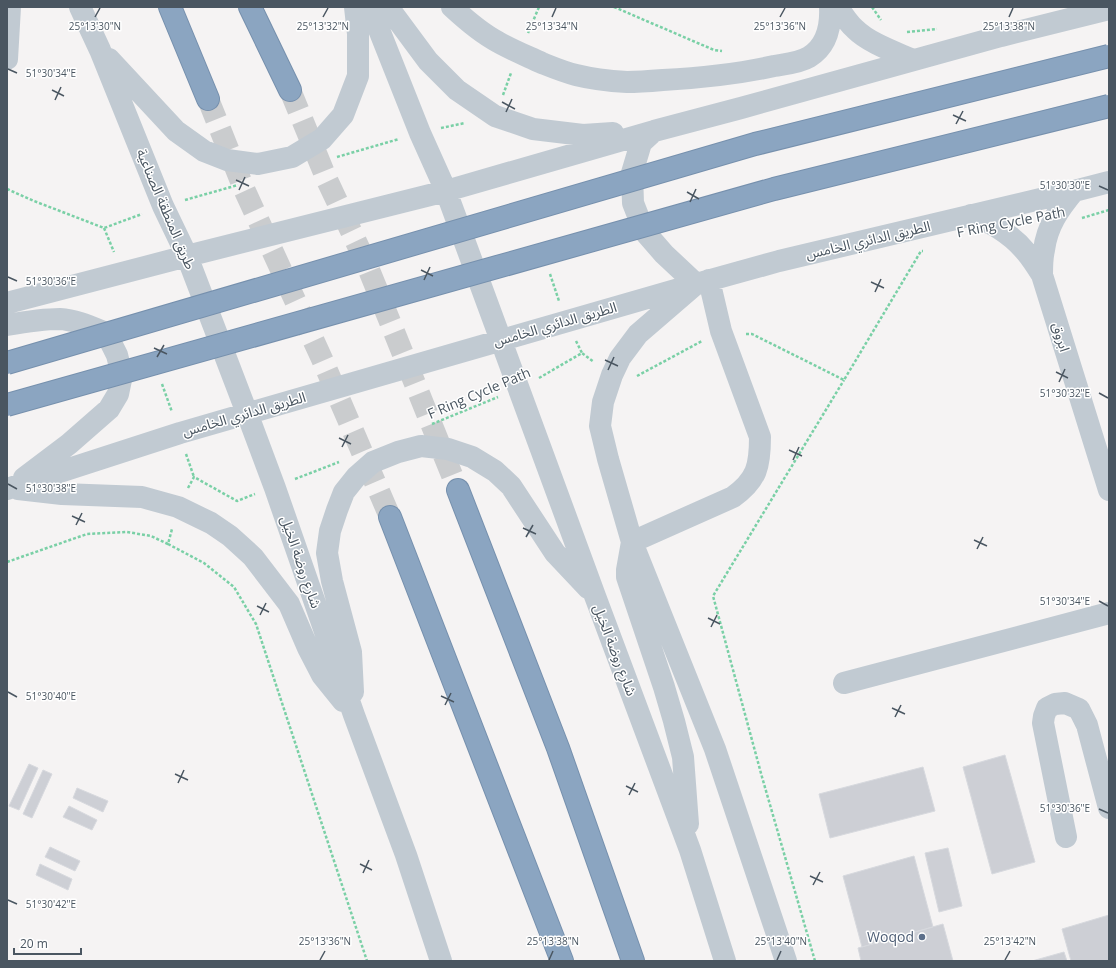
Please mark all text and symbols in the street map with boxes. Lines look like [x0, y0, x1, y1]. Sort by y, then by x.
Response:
text: 25°13'30"N [69, 19, 121, 33]
text: 25°13'32"N [297, 19, 349, 33]
text: 25°13'34"N [526, 19, 578, 33]
text: 25°13'36"N [754, 19, 806, 33]
text: 25°13'38"N [983, 19, 1035, 33]
text: 51°30'34"E [26, 66, 76, 80]
street label: طريق المنطقة الصناعية [132, 146, 200, 272]
text: 51°30'30"E [1040, 178, 1090, 192]
street label: F Ring Cycle Path [955, 202, 1067, 241]
street label: الطريق الدائري الخامس [804, 216, 933, 265]
text: 51°30'36"E [26, 274, 76, 288]
street label: الطريق الدائري الخامس [491, 297, 619, 352]
street label: ابروق [1048, 320, 1075, 354]
street label: F Ring Cycle Path [424, 362, 533, 423]
text: 51°30'32"E [1040, 386, 1090, 400]
street label: الطريق الدائري الخامس [180, 387, 308, 442]
text: 51°30'38"E [26, 481, 76, 495]
street label: شارع روضة الخيل [275, 513, 326, 611]
text: 51°30'34"E [1040, 594, 1090, 608]
street label: شارع روضة الخيل [587, 601, 642, 699]
text: 51°30'40"E [26, 689, 76, 703]
text: 51°30'36"E [1040, 801, 1090, 815]
text: 51°30'42"E [26, 897, 76, 911]
place label: Woqod [867, 927, 914, 946]
scale bar [14, 930, 81, 956]
marker: Woqod [917, 932, 927, 942]
text: 25°13'36"N [299, 934, 351, 948]
text: 25°13'38"N [527, 934, 579, 948]
text: 25°13'40"N [755, 934, 807, 948]
text: 25°13'42"N [984, 934, 1036, 948]
text: 20 m [20, 935, 48, 952]

